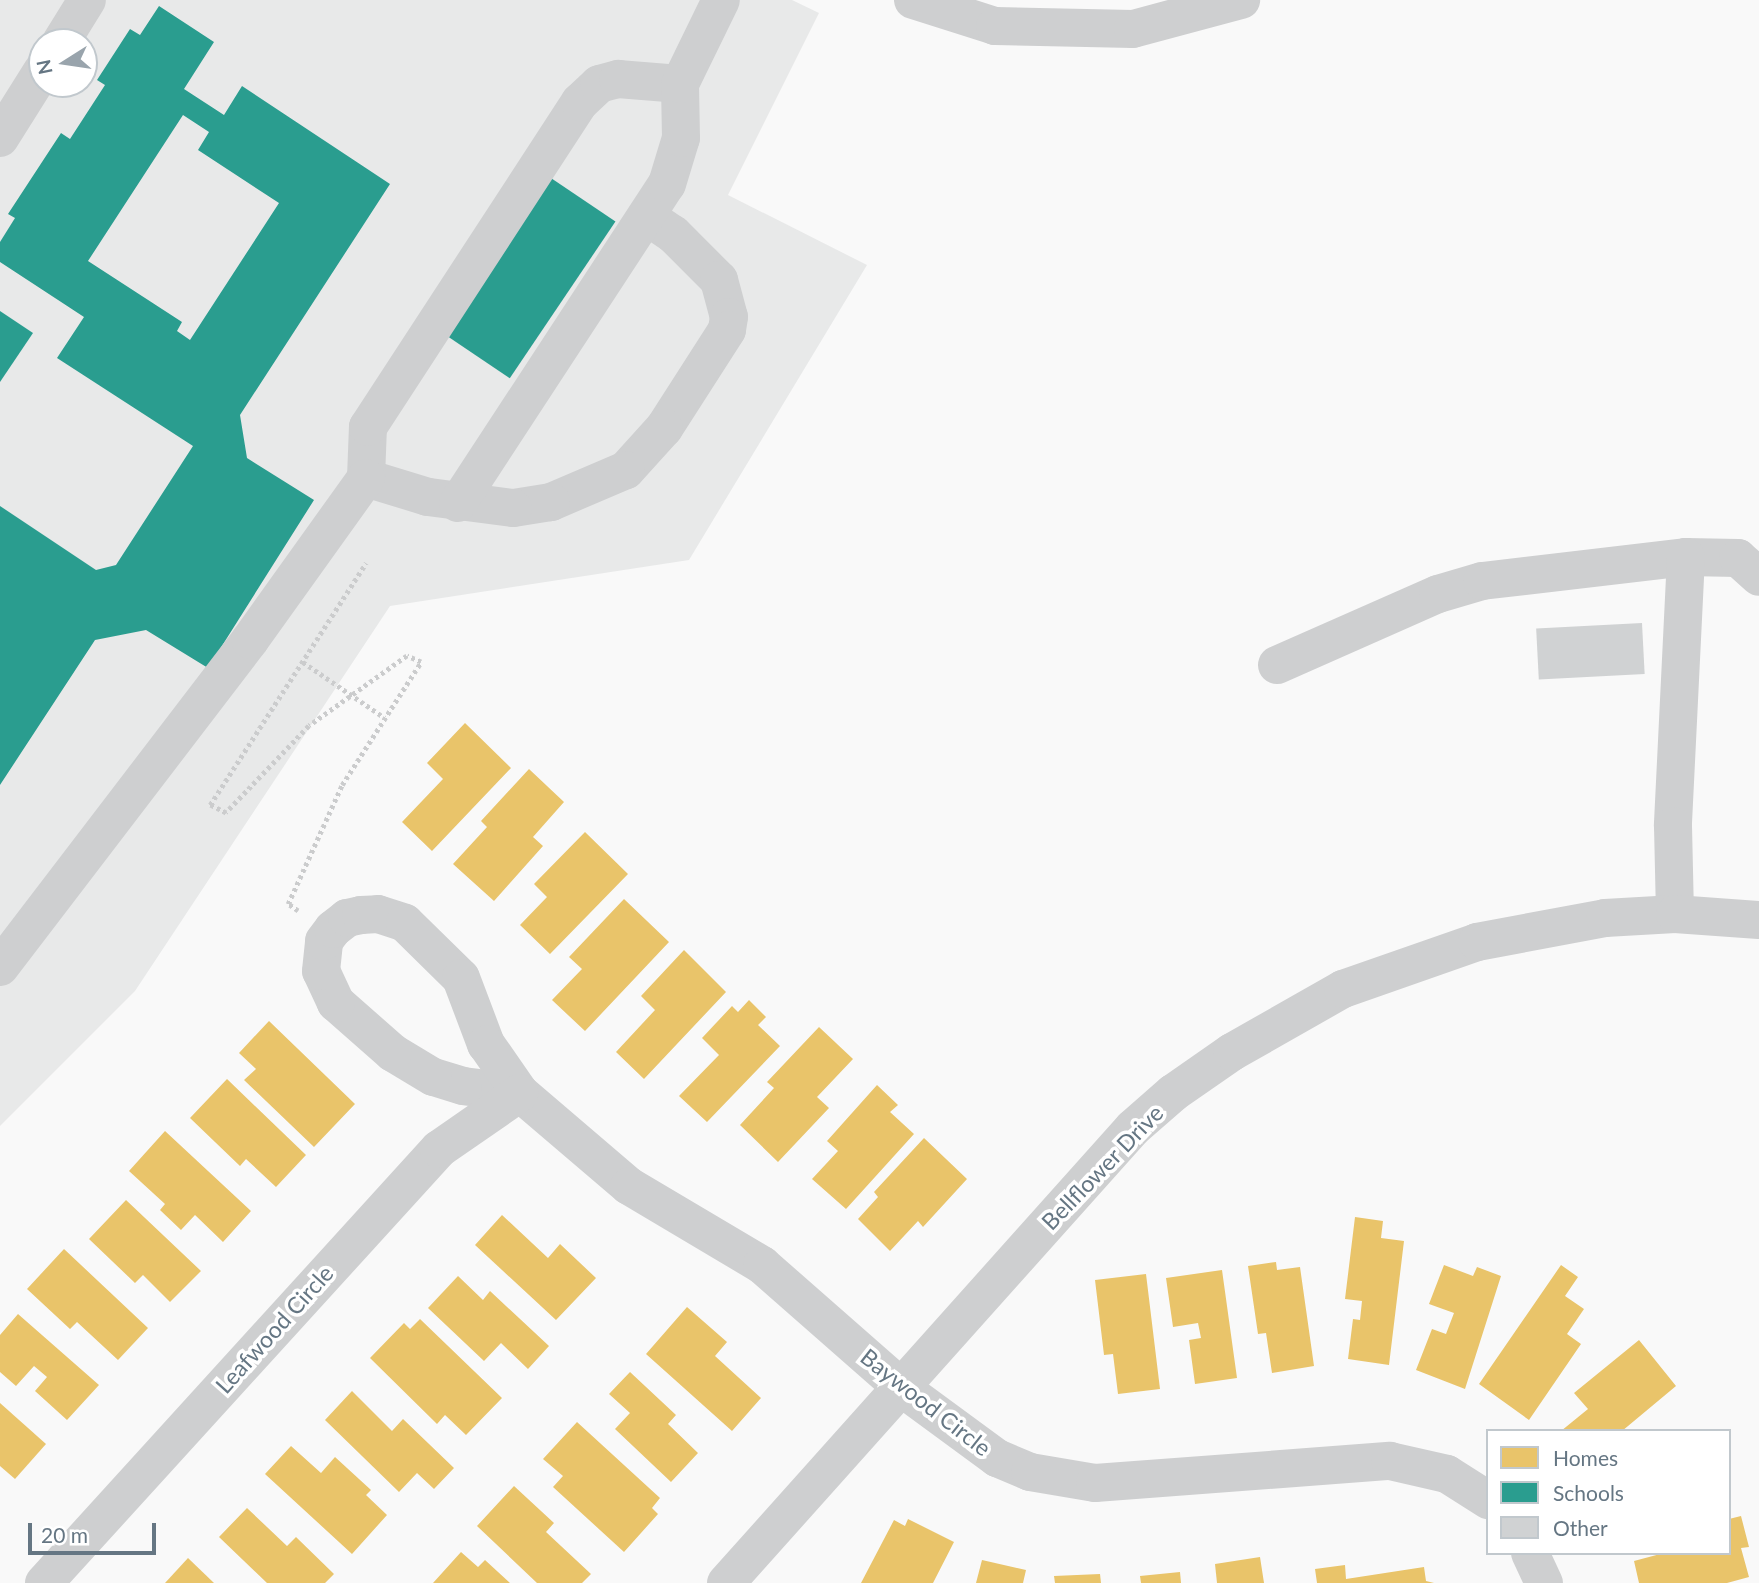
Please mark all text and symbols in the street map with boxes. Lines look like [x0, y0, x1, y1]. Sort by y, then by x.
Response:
north arrow [28, 28, 98, 98]
text: N [31, 58, 57, 77]
street label: Bellflower Drive [1035, 1099, 1169, 1235]
street label: Leafwood Circle [209, 1259, 339, 1399]
street label: Baywood Circle [855, 1343, 997, 1461]
legend [1486, 1429, 1731, 1555]
text: Homes [1553, 1445, 1618, 1470]
text: Schools [1553, 1480, 1624, 1505]
scale bar [32, 1510, 159, 1554]
text: Other [1553, 1515, 1608, 1540]
text: 20 m [41, 1522, 88, 1547]

